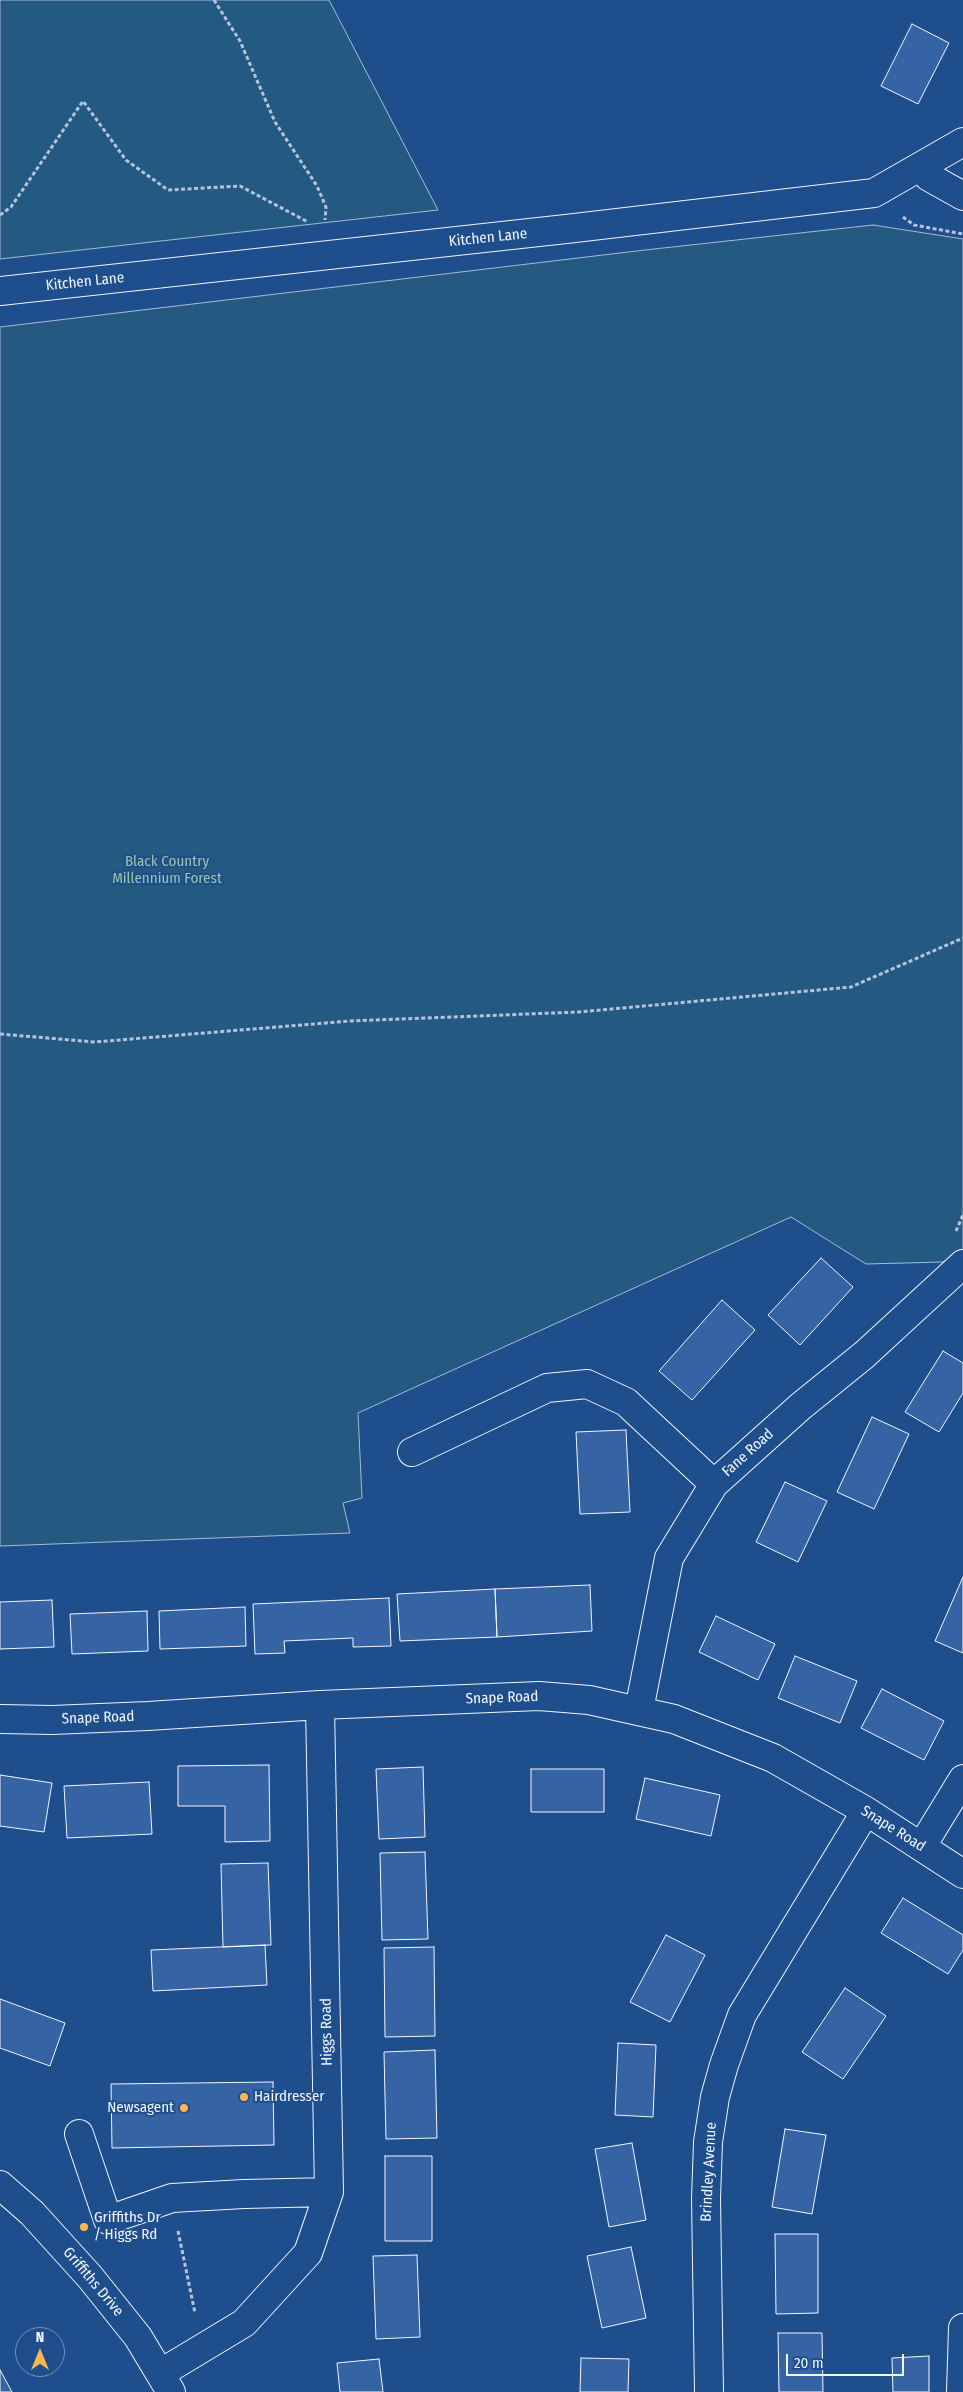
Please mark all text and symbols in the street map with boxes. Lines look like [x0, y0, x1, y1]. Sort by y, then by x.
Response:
street label: Kitchen Lane [448, 225, 528, 251]
street label: Kitchen Lane [45, 269, 125, 295]
park label: Black Country Millennium Forest [112, 853, 222, 888]
street label: Fane Road [719, 1425, 777, 1481]
street label: Snape Road [465, 1688, 539, 1708]
street label: Snape Road [61, 1708, 135, 1728]
street label: Snape Road [857, 1802, 929, 1856]
street label: Higgs Road [317, 1998, 337, 2066]
place label: Hairdresser [254, 2088, 325, 2106]
marker: Hairdresser [238, 2091, 250, 2103]
place label: Newsagent [107, 2099, 174, 2117]
marker: Newsagent [178, 2102, 190, 2114]
street label: Brindley Avenue [697, 2122, 721, 2222]
place label: Griffiths Dr / Higgs Rd [94, 2209, 161, 2244]
marker: Griffiths Dr / Higgs Rd [78, 2221, 90, 2233]
street label: Griffiths Drive [59, 2244, 127, 2320]
north arrow [15, 2327, 65, 2377]
text: N [36, 2329, 44, 2346]
scale bar [788, 2344, 906, 2376]
text: 20 m [794, 2354, 824, 2372]

